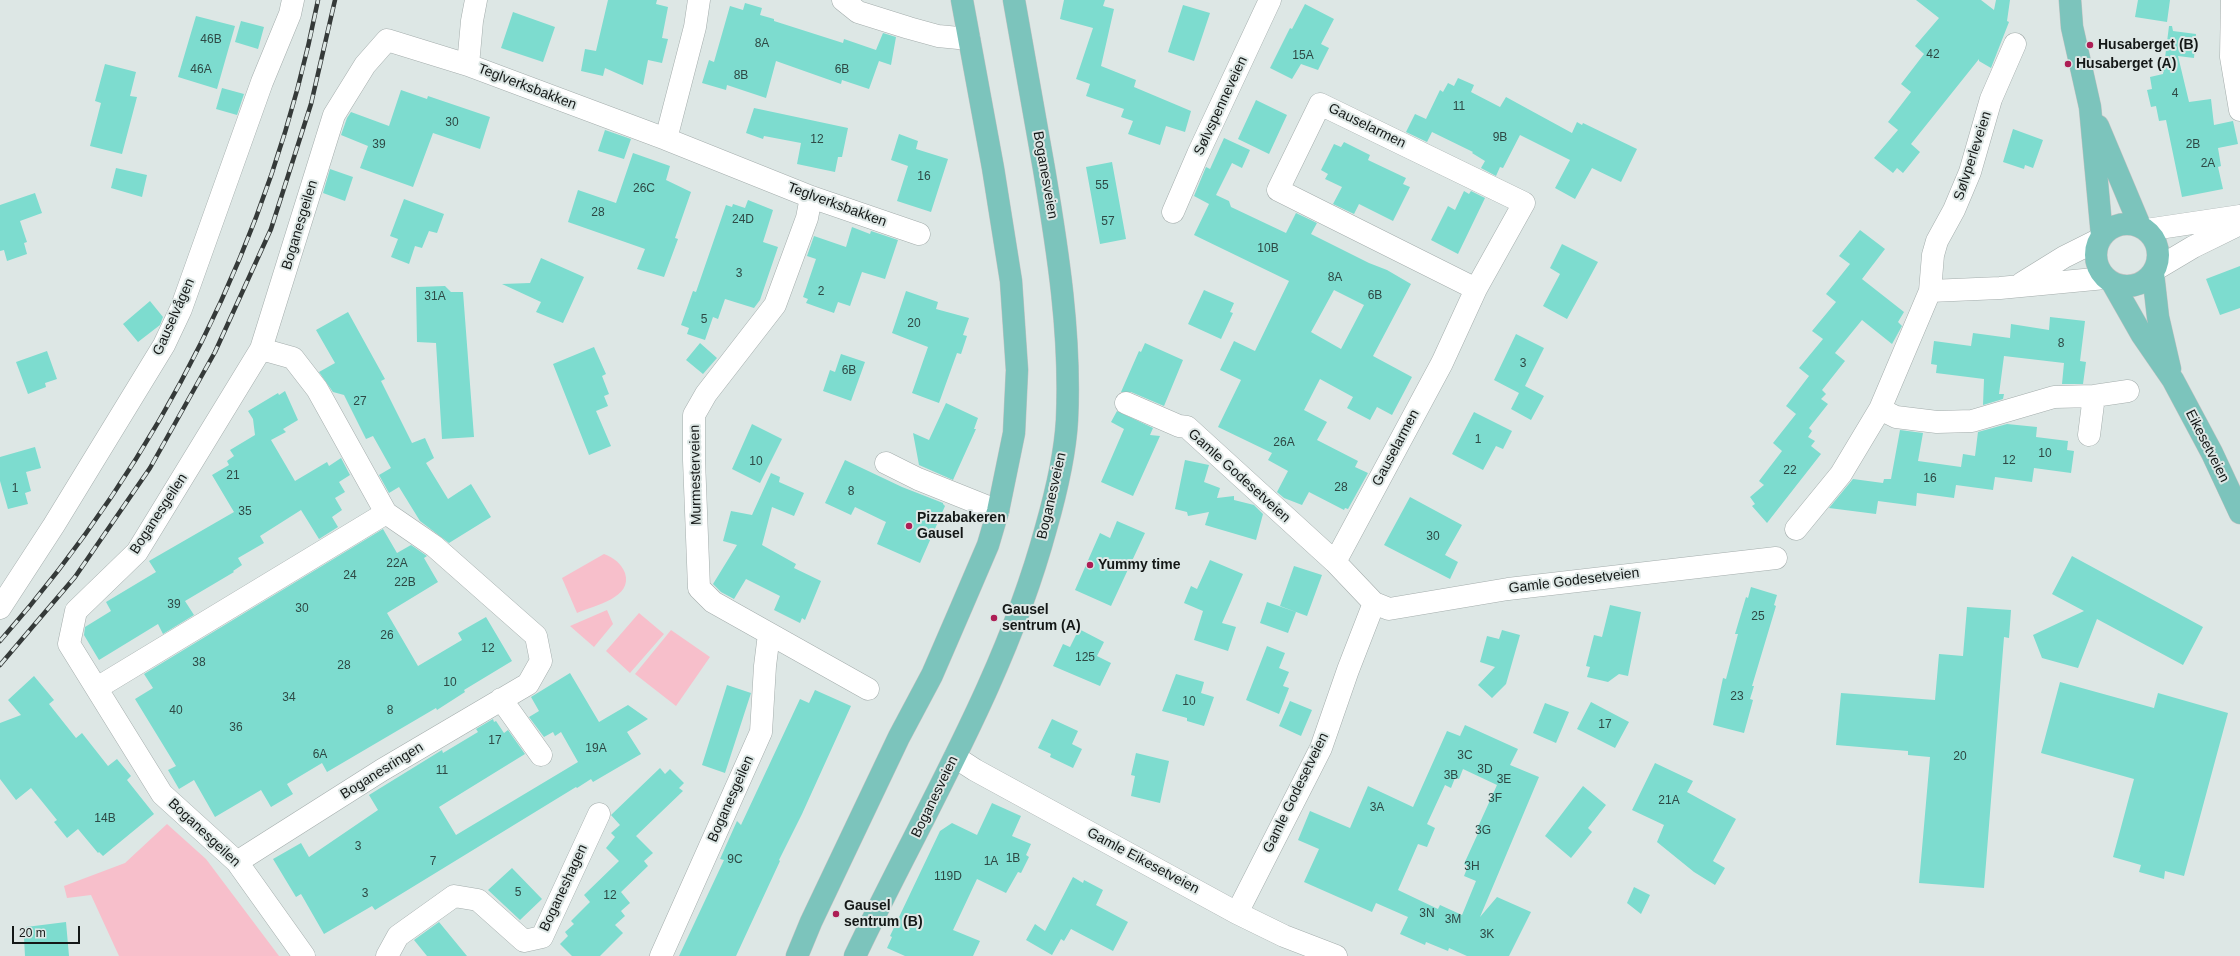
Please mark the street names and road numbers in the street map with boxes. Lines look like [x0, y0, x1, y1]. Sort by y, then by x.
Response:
street label: Sølvspenneveien [1191, 54, 1251, 158]
street label: Teglverksbakken [475, 60, 579, 114]
street label: Gauselarmen [1326, 100, 1408, 152]
street label: Sølvperleveien [1951, 109, 1995, 203]
street label: Boganesveien [1029, 130, 1061, 220]
street label: Boganesgeilen [278, 178, 322, 272]
street label: Teglverksbakken [785, 179, 889, 231]
street label: Gauselvågen [150, 276, 198, 358]
street label: Gauselarmen [1369, 407, 1423, 489]
street label: Eikesetveien [2181, 407, 2233, 485]
street label: Murmesterveien [687, 425, 705, 525]
street label: Gamle Godesetveien [1185, 426, 1293, 526]
street label: Boganesveien [1034, 451, 1070, 541]
street label: Boganesgeilen [127, 471, 191, 557]
street label: Gamle Godesetveien [1508, 565, 1640, 597]
street label: Gamle Godesetveien [1260, 730, 1332, 856]
street label: Boganesringen [338, 739, 426, 803]
street label: Boganesgeilen [704, 753, 758, 845]
street label: Boganesveien [908, 753, 962, 841]
street label: Boganesgeilen [164, 795, 244, 871]
street label: Gamle Eikesetveien [1084, 824, 1202, 898]
street label: Boganeshagen [536, 842, 592, 934]

